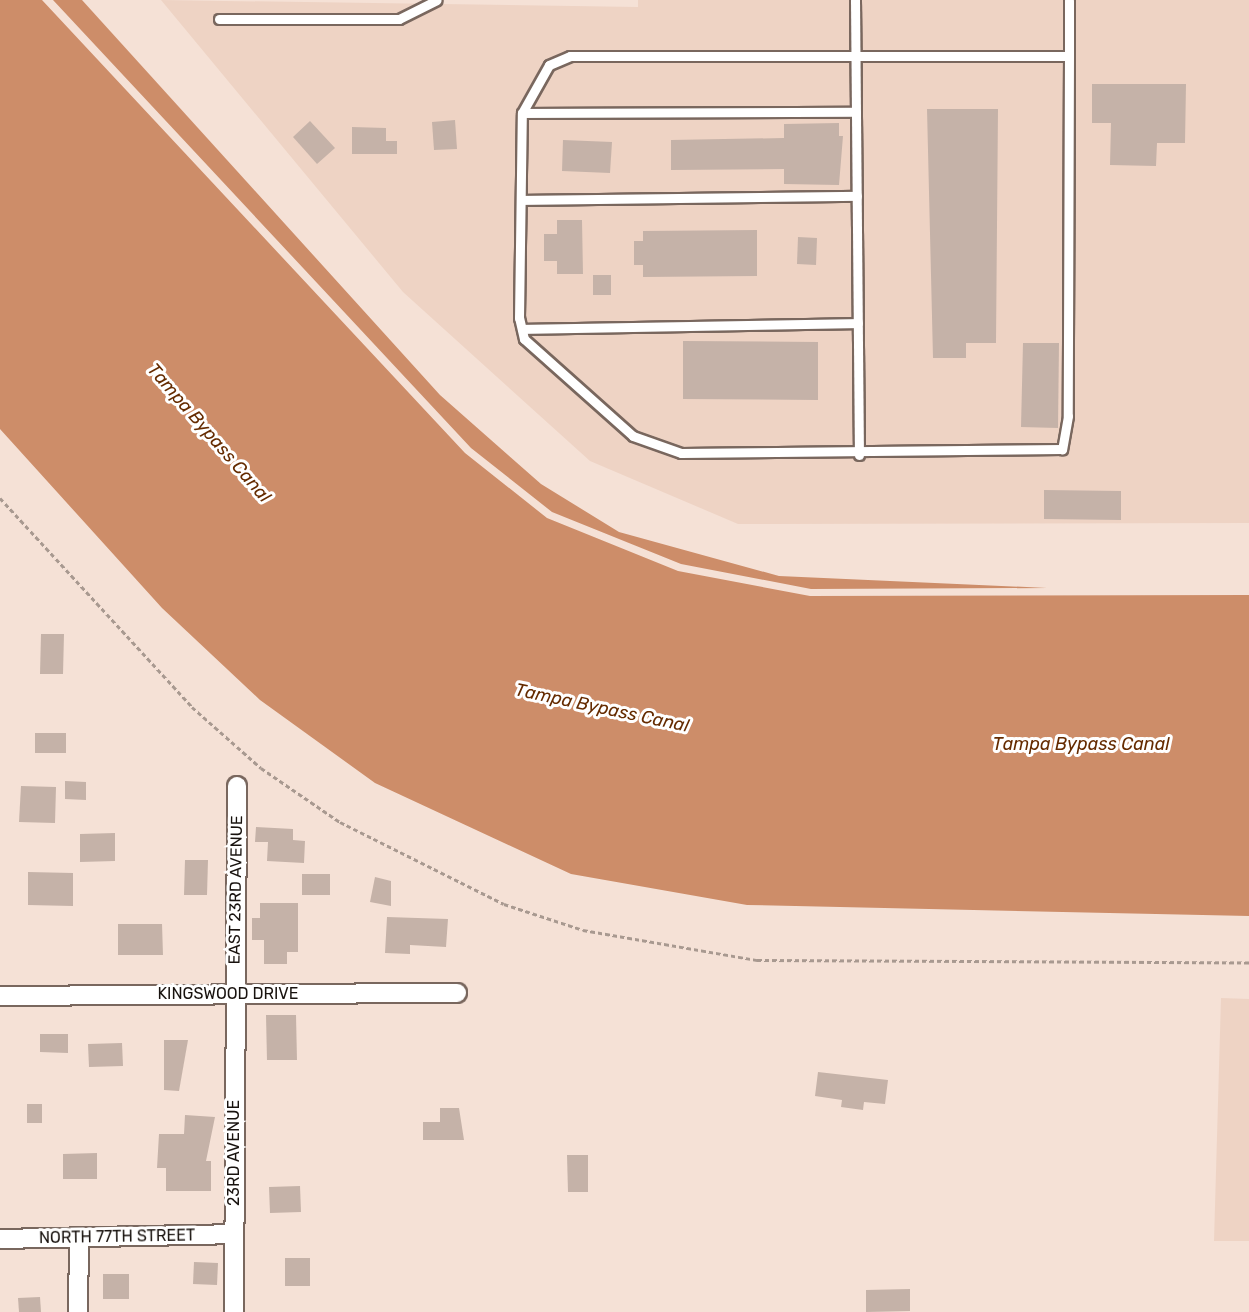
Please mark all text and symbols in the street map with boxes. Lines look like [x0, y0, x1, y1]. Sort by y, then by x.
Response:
water label: Tampa Bypass Canal [143, 359, 275, 507]
water label: Tampa Bypass Canal [513, 679, 691, 737]
water label: Tampa Bypass Canal [992, 733, 1170, 755]
street label: EAST 23RD AVENUE [225, 815, 247, 965]
street label: KINGSWOOD DRIVE [157, 984, 299, 1004]
street label: 23RD AVENUE [224, 1100, 244, 1206]
street label: NORTH 77TH STREET [39, 1226, 195, 1248]

